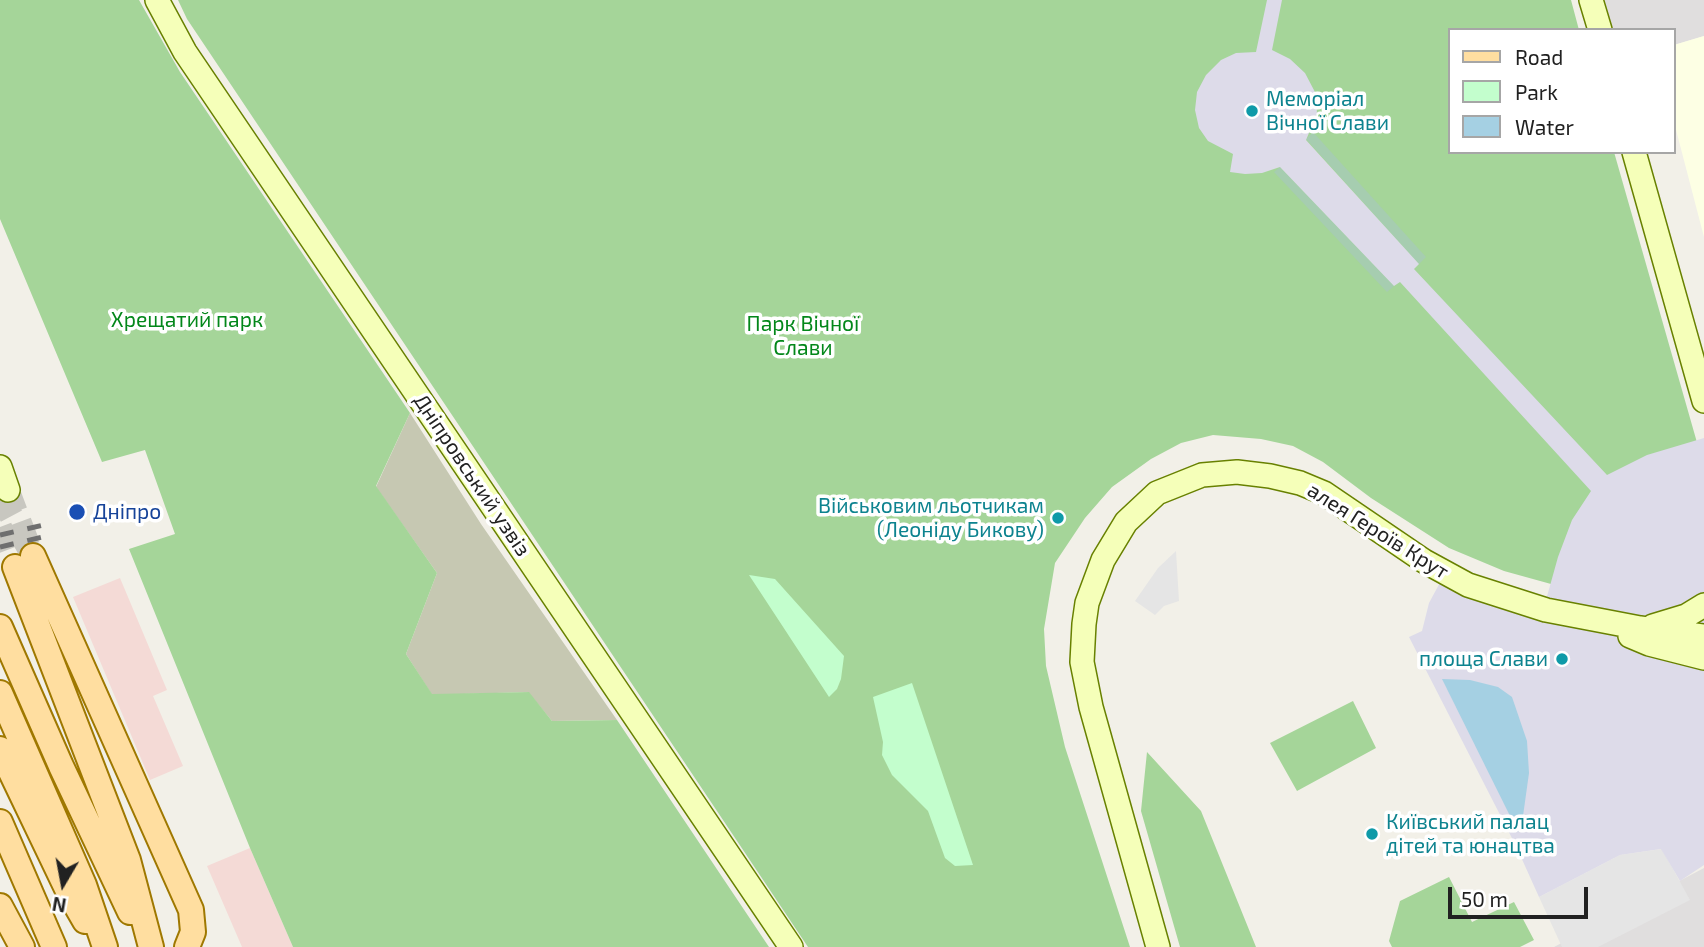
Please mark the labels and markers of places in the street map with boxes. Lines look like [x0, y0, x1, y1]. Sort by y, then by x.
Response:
place label: Меморіал Вічної Слави [1266, 86, 1389, 136]
marker: Меморіал Вічної Слави [1244, 103, 1260, 119]
place label: Військовим льотчикам (Леоніду Бикову) [818, 493, 1044, 543]
place label: Дніпро [93, 499, 161, 525]
marker: Дніпро [67, 502, 87, 522]
marker: Військовим льотчикам (Леоніду Бикову) [1050, 510, 1066, 526]
place label: площа Слави [1419, 646, 1548, 672]
marker: площа Слави [1554, 651, 1570, 667]
place label: Київський палац дітей та юнацтва [1386, 809, 1555, 859]
marker: Київський палац дітей та юнацтва [1364, 826, 1380, 842]

